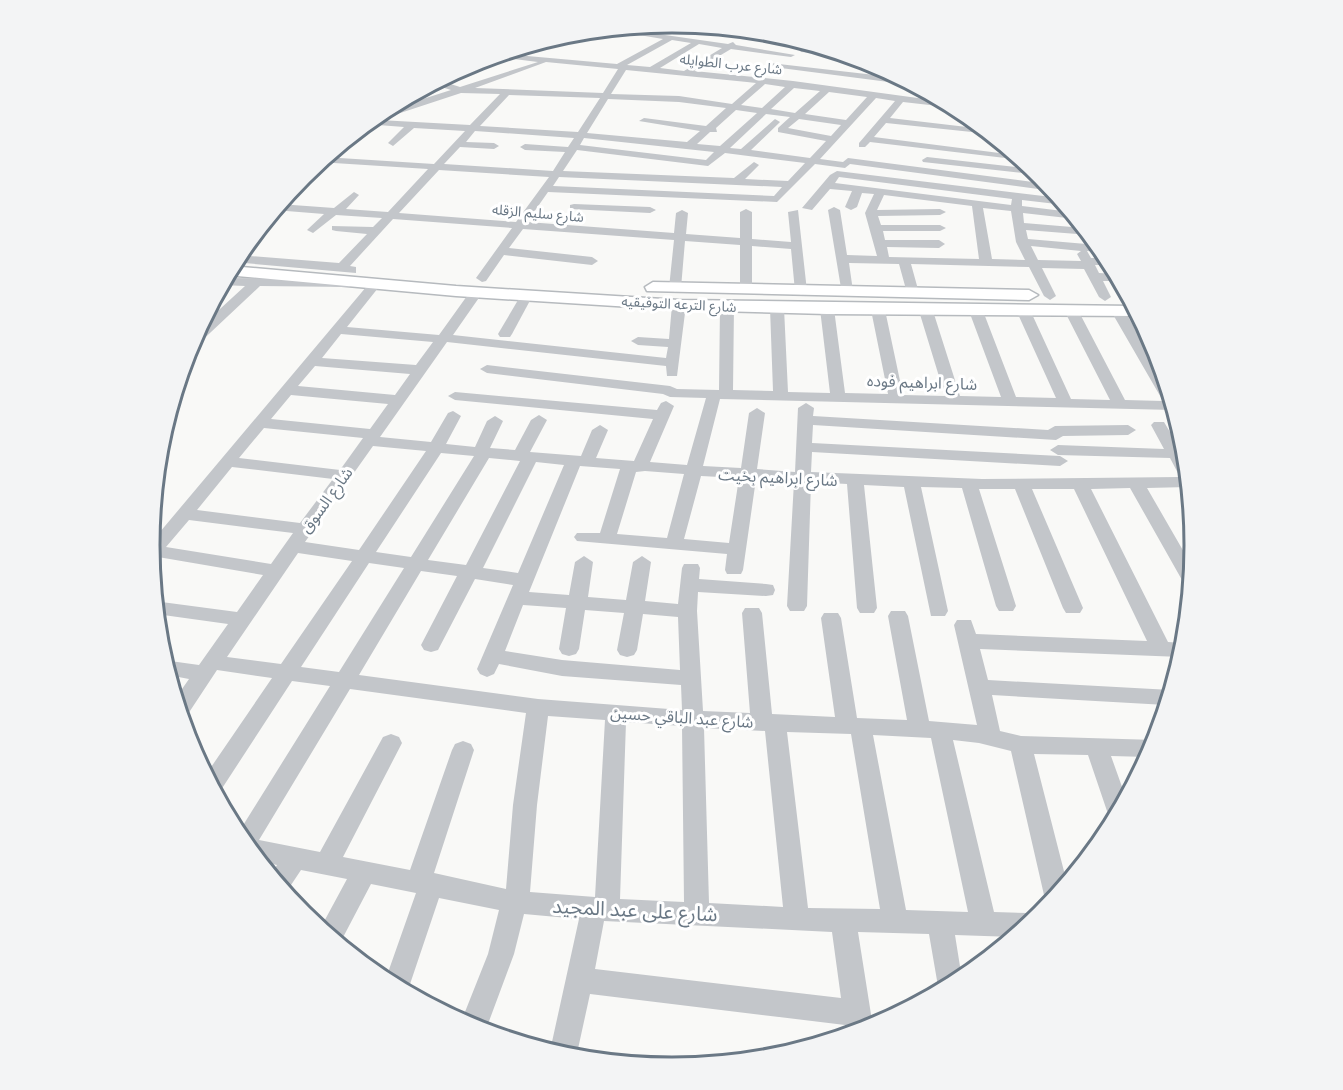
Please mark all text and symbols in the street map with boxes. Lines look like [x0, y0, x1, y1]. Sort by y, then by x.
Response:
street label: شارع عرب الطوايله [679, 49, 783, 80]
street label: شارع سليم الزقله [491, 199, 585, 228]
street label: شارع الترعه التوفيقيه [621, 291, 737, 318]
street label: شارع ابراهيم فوده [866, 369, 978, 397]
street label: شارع السوق [295, 462, 359, 539]
street label: شارع ابراهيم بخيت [718, 463, 838, 493]
street label: شارع عبد الباقي حسين [610, 701, 754, 735]
street label: شارع على عبد المجيد [552, 892, 718, 929]

